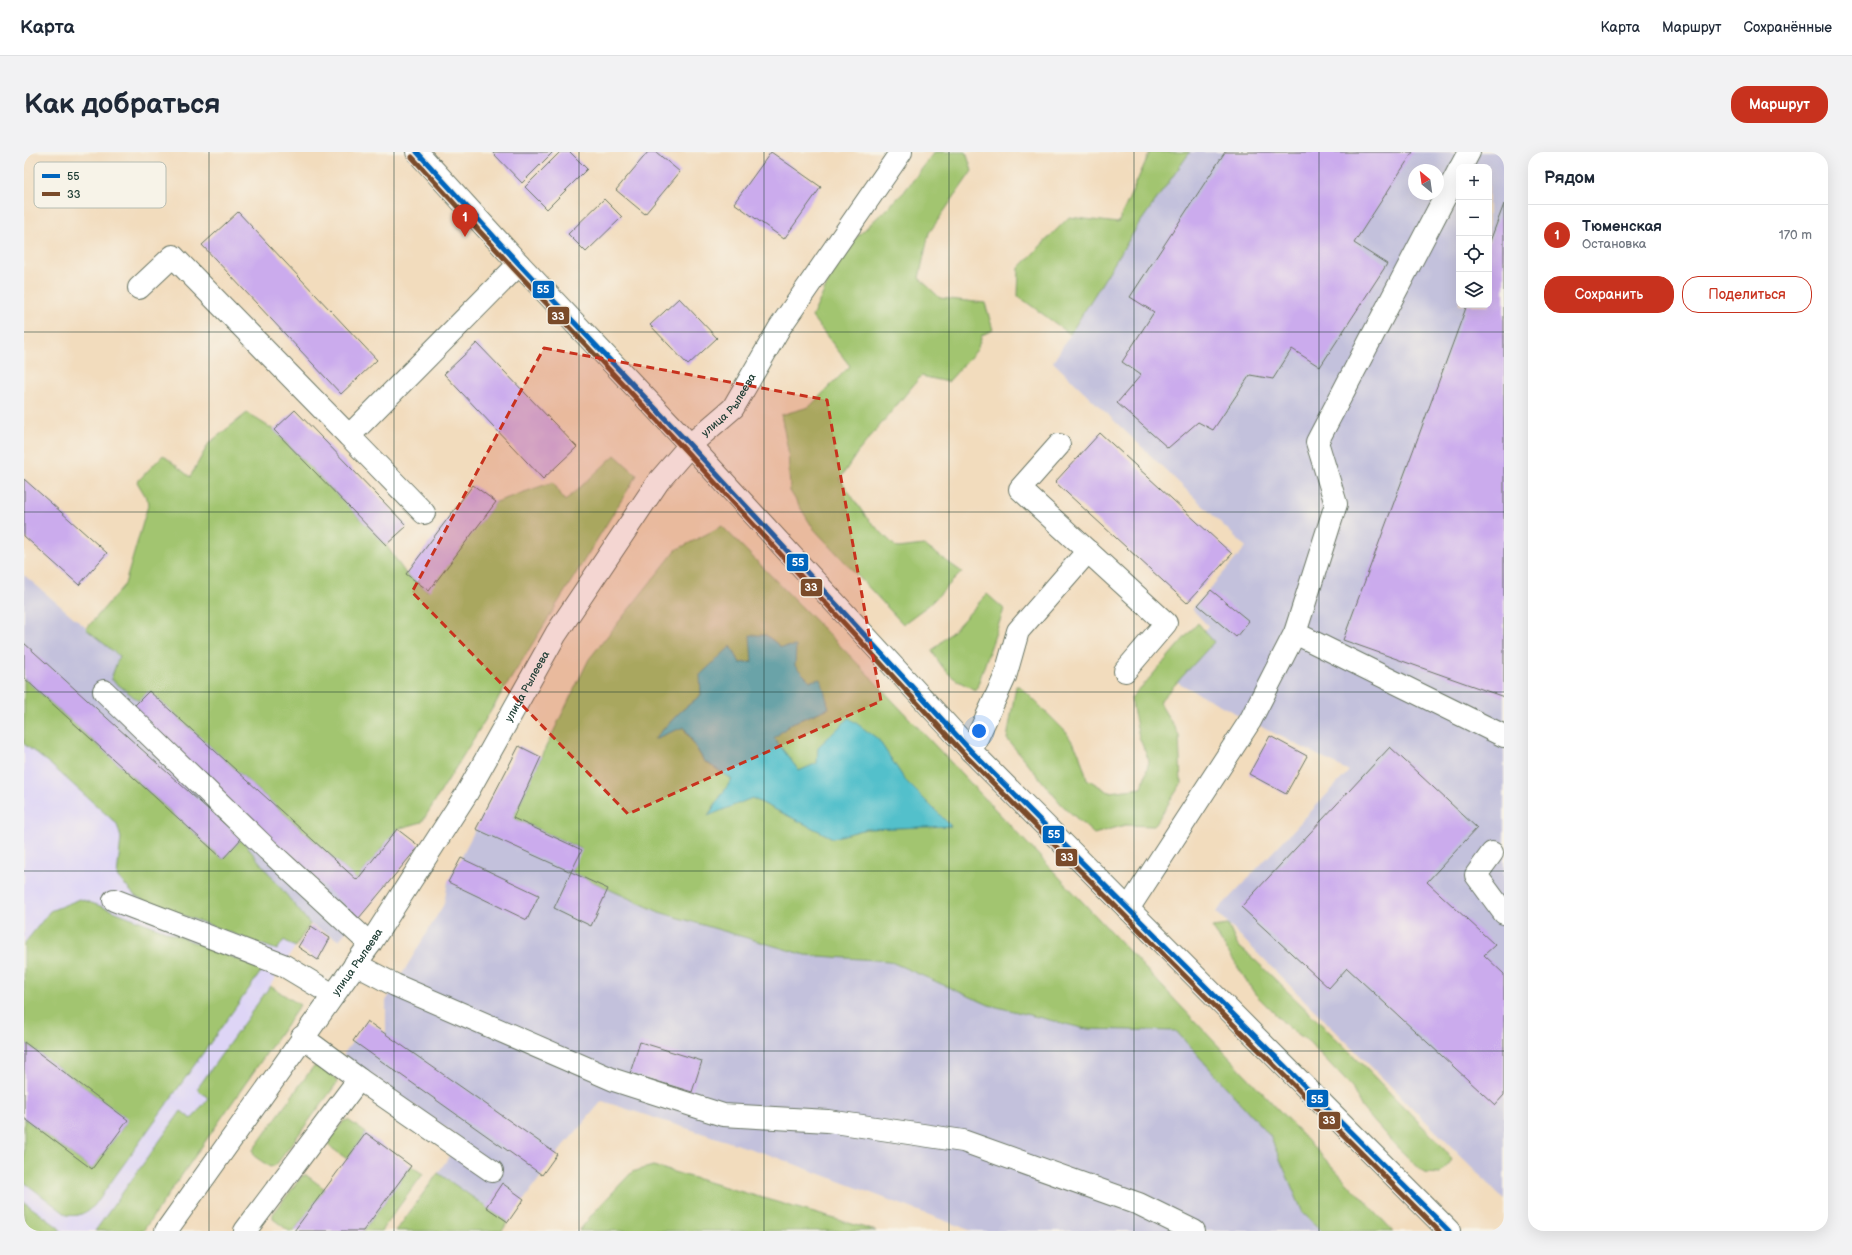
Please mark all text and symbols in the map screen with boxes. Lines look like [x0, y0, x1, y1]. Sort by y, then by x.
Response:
text: Карта [20, 16, 74, 39]
text: Карта [1601, 19, 1640, 36]
text: Маршрут [1662, 19, 1722, 36]
text: Сохранённые [1744, 19, 1832, 36]
button: Маршрут [1731, 86, 1828, 123]
text: Как добраться [24, 88, 221, 121]
legend [34, 162, 166, 208]
north arrow [1408, 164, 1444, 200]
map controls [1456, 164, 1492, 308]
button: + [1456, 164, 1492, 200]
text: Рядом [1544, 168, 1595, 188]
text: 55 [67, 170, 80, 183]
text: 33 [67, 188, 81, 201]
button: − [1456, 200, 1492, 236]
pin: 1 [452, 204, 478, 237]
text: Тюменская [1582, 217, 1662, 236]
text: 1 [1554, 227, 1560, 243]
text: 170 m [1779, 227, 1812, 243]
button: locate [1456, 236, 1492, 272]
text: Остановка [1582, 236, 1647, 252]
button: layers [1456, 272, 1492, 308]
button: Сохранить [1544, 276, 1674, 313]
button: Поделиться [1682, 276, 1812, 313]
line badge: 55 [532, 280, 555, 299]
text: 55 [537, 283, 550, 296]
line badge: 33 [547, 306, 570, 325]
text: 33 [552, 310, 565, 323]
street label: улица Рылеева [699, 371, 759, 439]
line badge: 55 [786, 553, 809, 572]
text: 55 [792, 556, 805, 569]
line badge: 33 [800, 578, 823, 597]
text: 33 [805, 581, 818, 594]
street label: улица Рылеева [502, 648, 552, 724]
your location [969, 721, 989, 741]
line badge: 55 [1042, 825, 1065, 844]
text: 55 [1048, 828, 1061, 841]
line badge: 33 [1055, 848, 1078, 867]
text: 33 [1061, 851, 1074, 864]
street label: улица Рылеева [329, 926, 386, 998]
line badge: 55 [1306, 1089, 1329, 1108]
text: 55 [1311, 1093, 1324, 1106]
line badge: 33 [1318, 1111, 1341, 1130]
text: 33 [1323, 1114, 1336, 1127]

